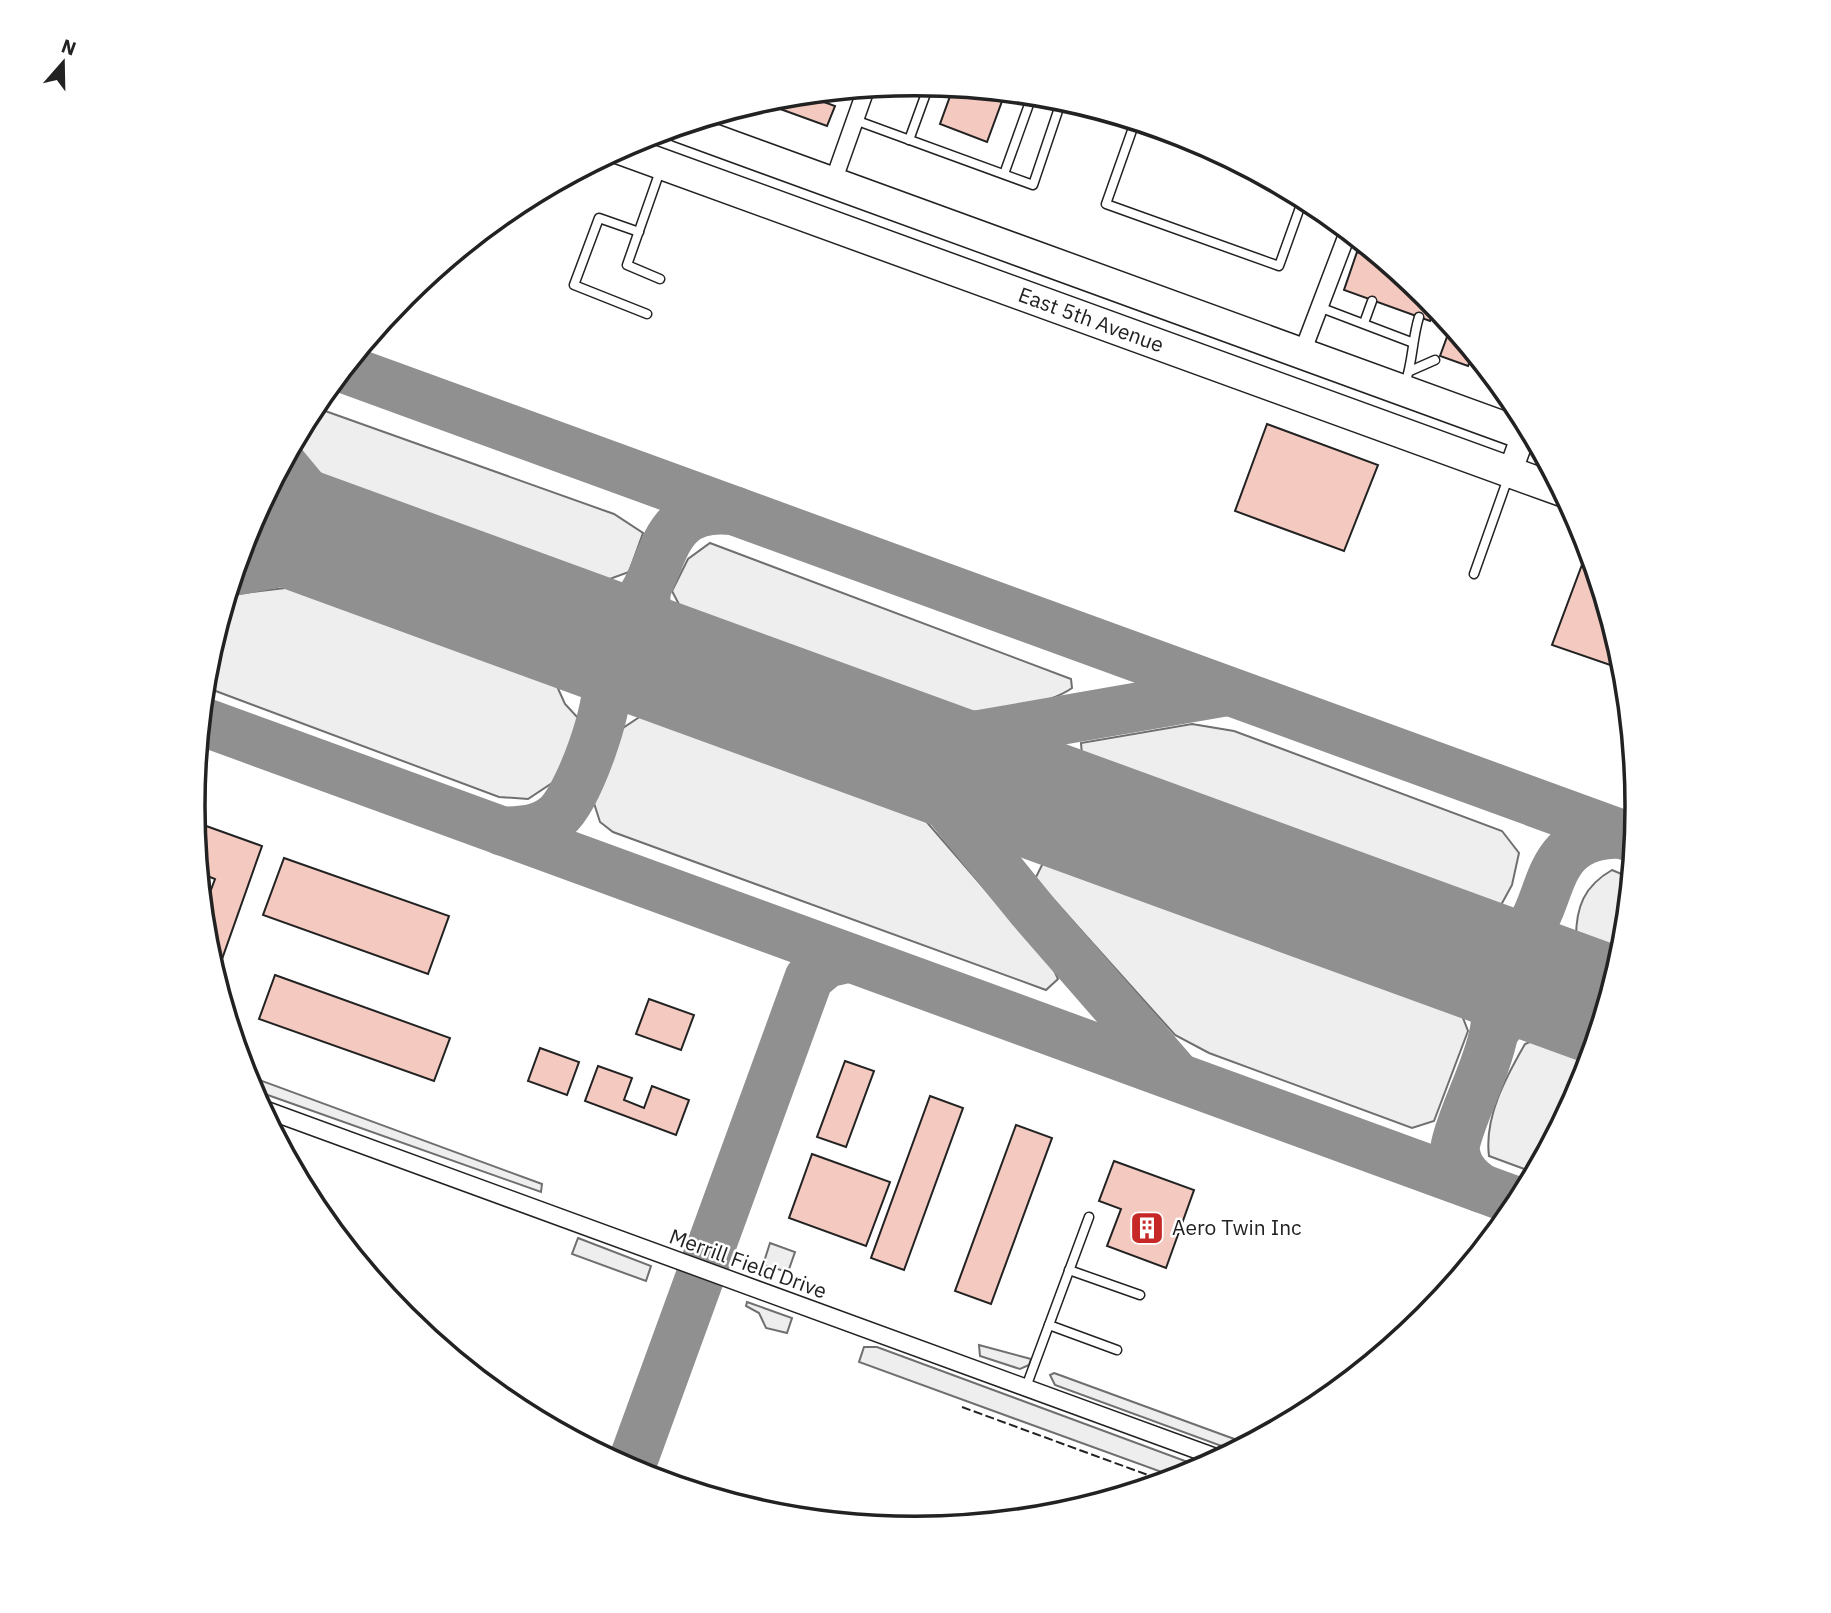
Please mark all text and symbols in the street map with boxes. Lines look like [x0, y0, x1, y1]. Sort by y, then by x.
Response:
north arrow [28, 28, 98, 98]
text: N [58, 33, 79, 61]
street label: East 5th Avenue [1015, 280, 1168, 358]
building icon: Aero Twin Inc [1128, 1209, 1166, 1247]
place label: Aero Twin Inc [1172, 1213, 1302, 1241]
street label: Merrill Field Drive [666, 1222, 831, 1305]

